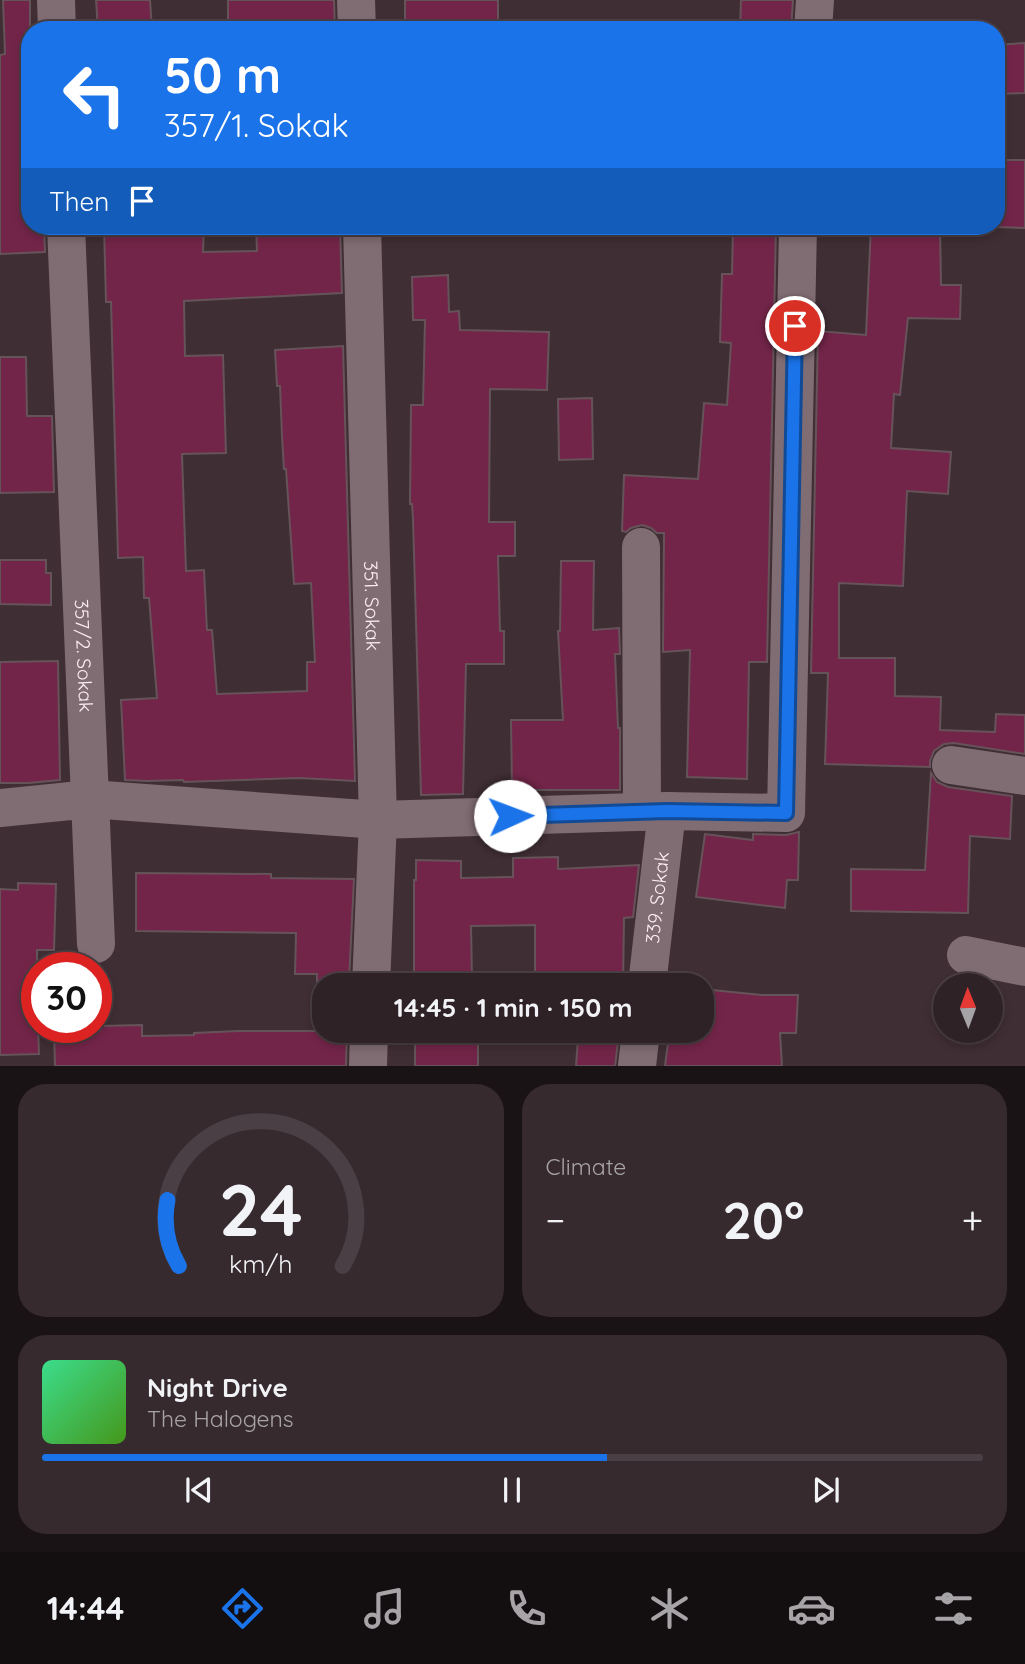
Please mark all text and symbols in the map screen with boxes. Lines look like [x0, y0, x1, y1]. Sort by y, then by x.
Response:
text: 50 m [164, 44, 281, 105]
icon: left [49, 49, 140, 140]
text: 357/1. Sokak [164, 105, 349, 145]
icon: arrive [123, 182, 161, 220]
text: Then [49, 185, 109, 218]
pin [765, 296, 825, 356]
icon: arrive [776, 307, 814, 345]
street label: 351. Sokak [359, 561, 385, 651]
street label: 357/2. Sokak [70, 599, 98, 713]
position arrow [473, 779, 547, 853]
street label: 339. Sokak [640, 850, 674, 945]
speed limit sign: 30 [21, 952, 112, 1043]
north arrow [933, 973, 1003, 1043]
map controls [933, 973, 1003, 1043]
text: 14:45 · 1 min · 150 m [394, 991, 632, 1024]
text: Climate [546, 1152, 626, 1181]
text: 24 [219, 1164, 303, 1255]
text: 20° [722, 1187, 804, 1252]
text: − [546, 1196, 565, 1244]
text: + [962, 1196, 983, 1244]
text: km/h [229, 1248, 292, 1279]
text: Night Drive [147, 1371, 288, 1404]
text: The Halogens [147, 1404, 294, 1433]
icon: previous [180, 1471, 218, 1509]
icon: pause [493, 1471, 531, 1509]
icon: next [807, 1471, 845, 1509]
icon: directions [218, 1584, 267, 1633]
icon: music [360, 1584, 409, 1633]
icon: phone [502, 1584, 551, 1633]
icon: climate [645, 1584, 694, 1633]
icon: car [787, 1584, 836, 1633]
icon: filters [929, 1584, 978, 1633]
text: 14:44 [47, 1588, 124, 1628]

